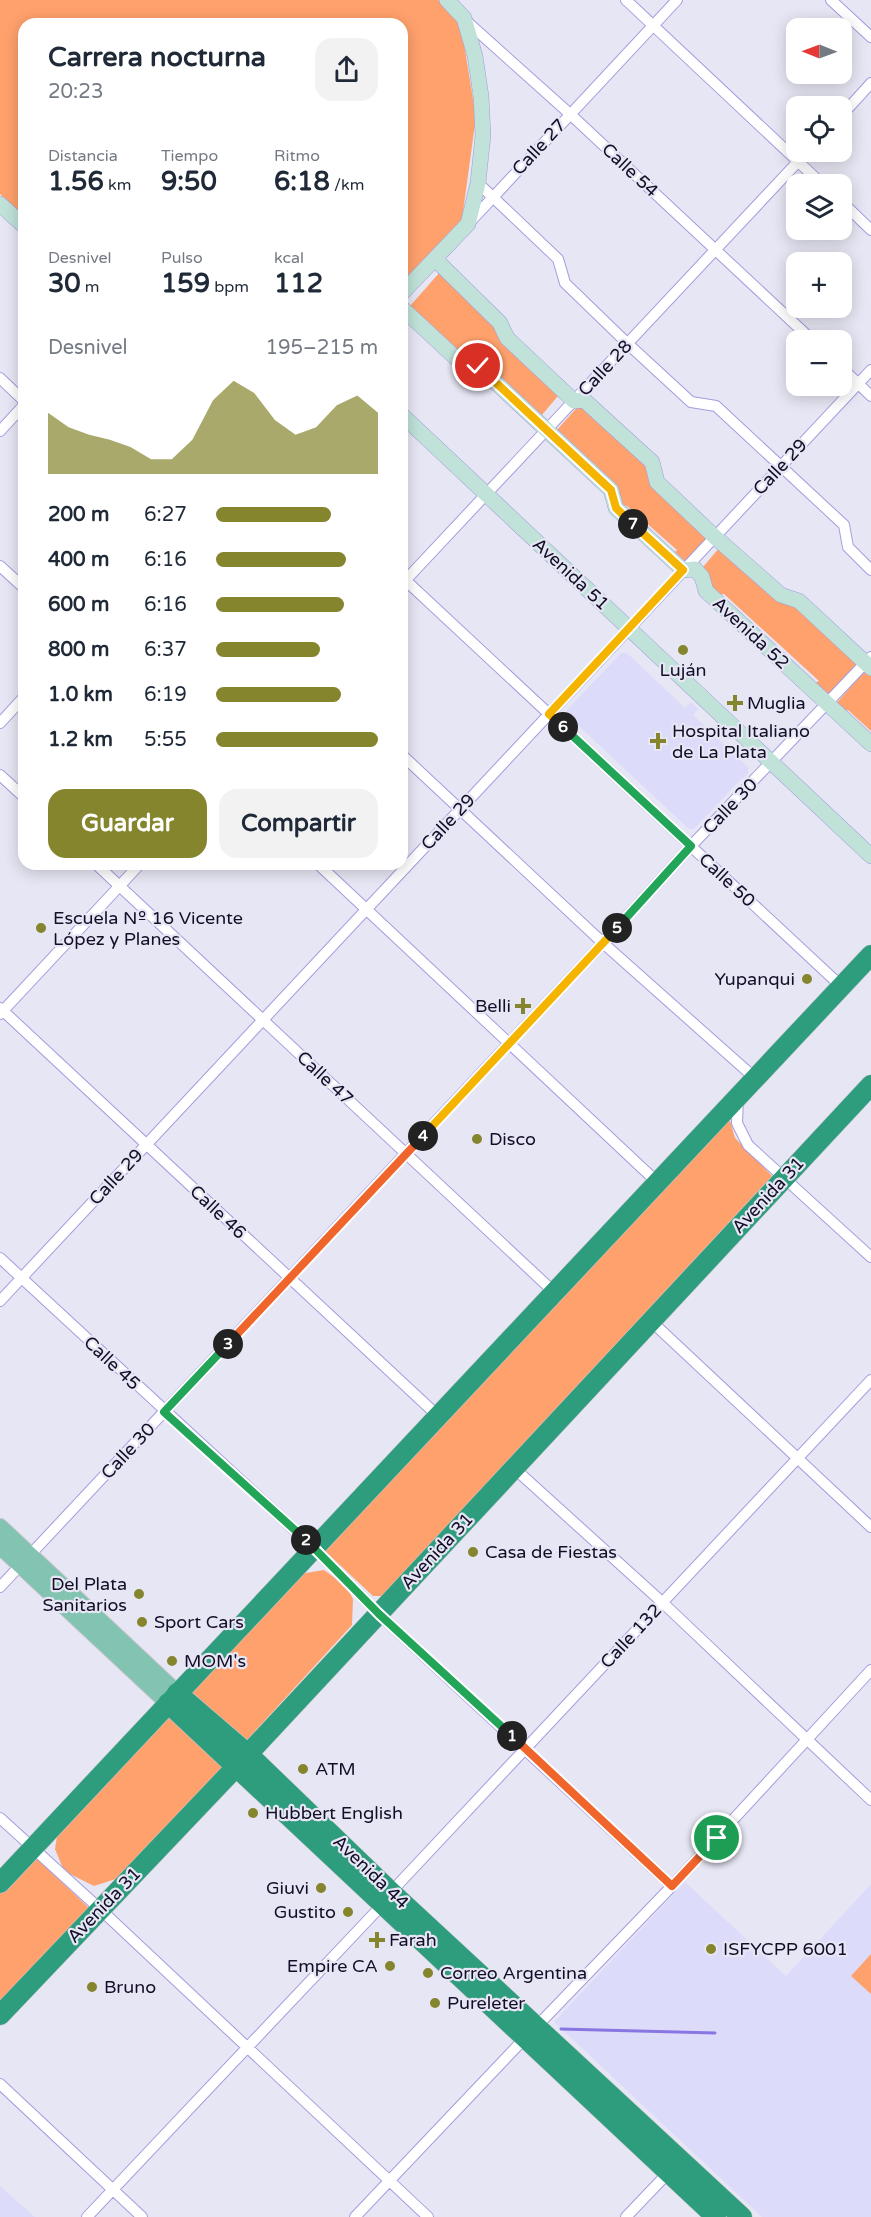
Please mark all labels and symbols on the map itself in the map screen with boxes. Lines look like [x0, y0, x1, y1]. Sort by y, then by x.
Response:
north arrow [786, 18, 852, 84]
street label: Calle 27 [507, 114, 571, 180]
street label: Calle 54 [597, 138, 663, 202]
street label: Calle 28 [573, 335, 637, 401]
pin [452, 340, 503, 391]
street label: Calle 29 [748, 434, 812, 500]
pin: 7 [618, 509, 648, 539]
street label: Avenida 51 [528, 533, 614, 615]
street label: Avenida 52 [708, 592, 794, 674]
marker: Luján [676, 643, 690, 657]
place label: Luján [660, 659, 706, 681]
place label: Muglia [747, 692, 806, 714]
marker: Muglia [728, 696, 742, 710]
pin: 6 [548, 712, 578, 742]
place label: Hospital Italiano de La Plata [672, 720, 810, 763]
marker: Hospital Italiano de La Plata [649, 732, 667, 750]
street label: Calle 30 [698, 774, 762, 838]
street label: Calle 29 [416, 789, 480, 855]
street label: Calle 50 [694, 848, 760, 912]
place label: Escuela Nº 16 Vicente López y Planes [53, 907, 243, 950]
pin: 5 [602, 913, 632, 943]
marker: Escuela Nº 16 Vicente López y Planes [34, 921, 48, 935]
place label: Yupanqui [715, 968, 795, 990]
marker: Yupanqui [800, 972, 814, 986]
place label: Belli [475, 995, 511, 1017]
marker: Belli [516, 999, 530, 1013]
street label: Calle 47 [292, 1046, 358, 1110]
pin: 4 [408, 1121, 438, 1151]
place label: Disco [489, 1128, 536, 1150]
marker: Disco [470, 1132, 484, 1146]
street label: Calle 29 [84, 1144, 148, 1210]
street label: Avenida 31 [727, 1152, 809, 1238]
street label: Calle 46 [185, 1180, 251, 1244]
pin: 3 [213, 1329, 243, 1359]
street label: Calle 45 [79, 1331, 145, 1395]
street label: Calle 30 [96, 1418, 160, 1484]
street label: Avenida 31 [396, 1508, 478, 1594]
pin: 2 [291, 1525, 321, 1555]
place label: Casa de Fiestas [485, 1541, 617, 1563]
marker: Casa de Fiestas [466, 1545, 480, 1559]
place label: Del Plata Sanitarios [42, 1573, 127, 1616]
marker: Del Plata Sanitarios [132, 1587, 146, 1601]
street label: Calle 132 [596, 1599, 666, 1673]
place label: Sport Cars [154, 1611, 244, 1633]
marker: Sport Cars [135, 1615, 149, 1629]
place label: MOM's [184, 1650, 246, 1672]
marker: MOM's [165, 1654, 179, 1668]
pin: 1 [497, 1721, 527, 1751]
place label: ATM [315, 1758, 356, 1780]
marker: ATM [296, 1762, 310, 1776]
place label: Hubbert English [265, 1802, 403, 1824]
marker: Hubbert English [246, 1806, 260, 1820]
pin [691, 1812, 742, 1863]
street label: Avenida 44 [329, 1831, 413, 1913]
street label: Avenida 31 [63, 1863, 145, 1947]
place label: Giuvi [266, 1877, 309, 1899]
marker: Giuvi [314, 1881, 328, 1895]
place label: Gustito [274, 1901, 336, 1923]
marker: Gustito [341, 1905, 355, 1919]
place label: Farah [389, 1929, 437, 1951]
marker: Farah [370, 1933, 384, 1947]
place label: ISFYCPP 6001 [723, 1938, 848, 1960]
marker: ISFYCPP 6001 [704, 1942, 718, 1956]
place label: Empire CA [287, 1955, 378, 1977]
marker: Empire CA [383, 1959, 397, 1973]
place label: Correo Argentina [440, 1962, 587, 1984]
marker: Correo Argentina [421, 1966, 435, 1980]
place label: Bruno [104, 1976, 156, 1998]
marker: Bruno [85, 1980, 99, 1994]
place label: Pureleter [447, 1992, 525, 2014]
marker: Pureleter [428, 1996, 442, 2010]

